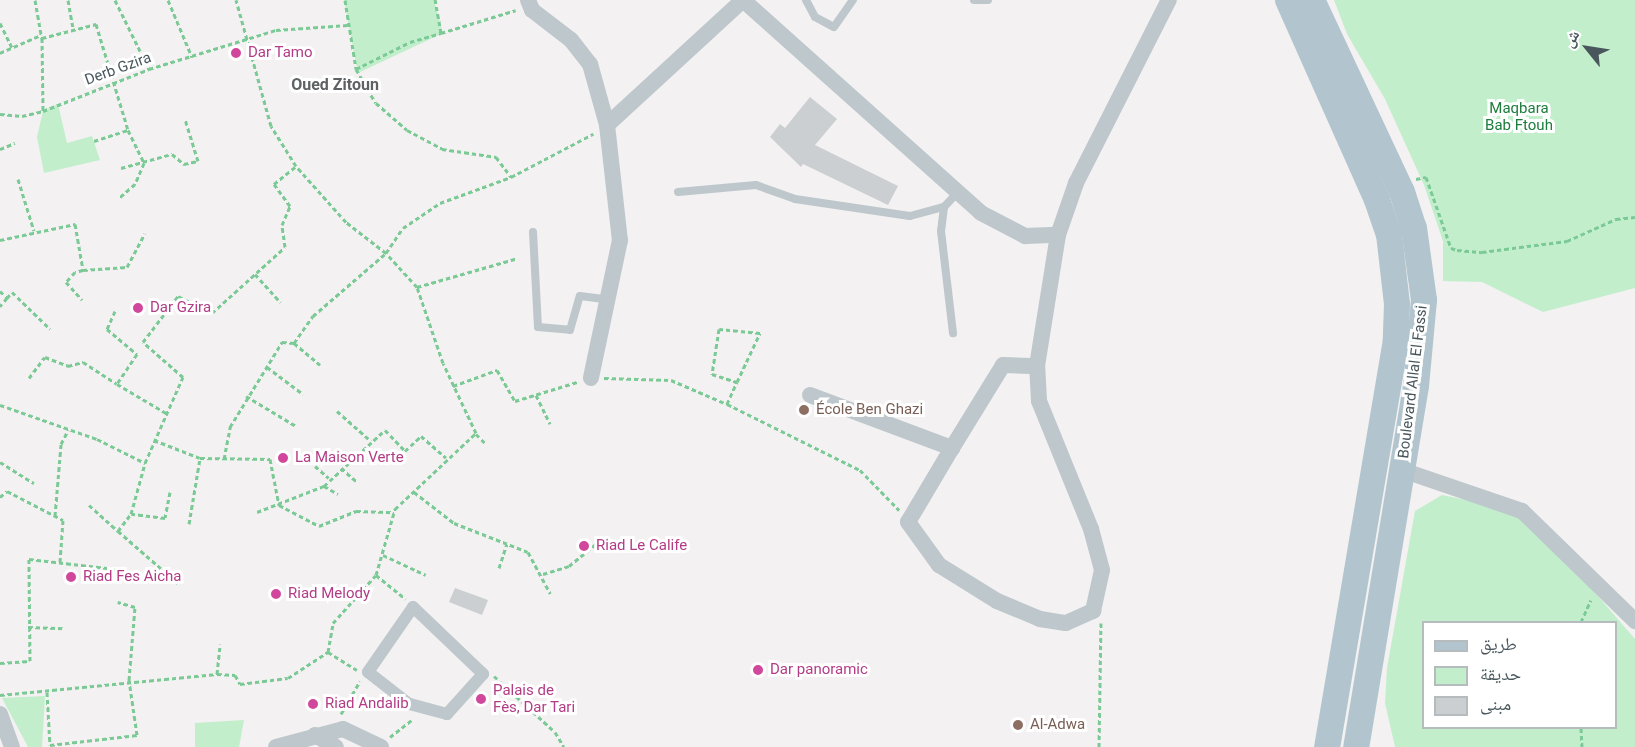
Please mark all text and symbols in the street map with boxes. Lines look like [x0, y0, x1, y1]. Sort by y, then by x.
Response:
north arrow [1557, 18, 1617, 78]
text: ش [1559, 27, 1583, 51]
place label: Dar Tamo [248, 44, 313, 62]
marker: Dar Tamo [229, 46, 243, 60]
street label: Derb Gzira [82, 49, 154, 89]
district label: Oued Zitoun [291, 75, 379, 95]
park label: Maqbara Bab Ftouh [1485, 99, 1553, 134]
place label: Dar Gzira [150, 299, 211, 317]
marker: Dar Gzira [131, 301, 145, 315]
street label: Boulevard Allal El Fassi [1395, 305, 1431, 459]
place label: École Ben Ghazi [816, 401, 923, 419]
marker: École Ben Ghazi [797, 403, 811, 417]
place label: La Maison Verte [295, 449, 404, 467]
marker: La Maison Verte [276, 451, 290, 465]
place label: Riad Le Calife [596, 537, 687, 555]
marker: Riad Le Calife [577, 539, 591, 553]
place label: Riad Fes Aicha [83, 568, 181, 586]
marker: Riad Fes Aicha [64, 570, 78, 584]
place label: Riad Melody [288, 585, 370, 603]
marker: Riad Melody [269, 587, 283, 601]
legend [1422, 621, 1617, 729]
text: طريق [1480, 633, 1517, 654]
place label: Dar panoramic [770, 661, 868, 679]
marker: Dar panoramic [751, 663, 765, 677]
text: حديقة [1480, 663, 1521, 684]
place label: Palais de Fès, Dar Tari [493, 681, 575, 716]
marker: Palais de Fès, Dar Tari [474, 692, 488, 706]
text: مبنى [1480, 693, 1511, 714]
place label: Riad Andalib [325, 695, 409, 713]
marker: Riad Andalib [306, 697, 320, 711]
place label: Al-Adwa [1030, 716, 1085, 734]
marker: Al-Adwa [1011, 718, 1025, 732]

